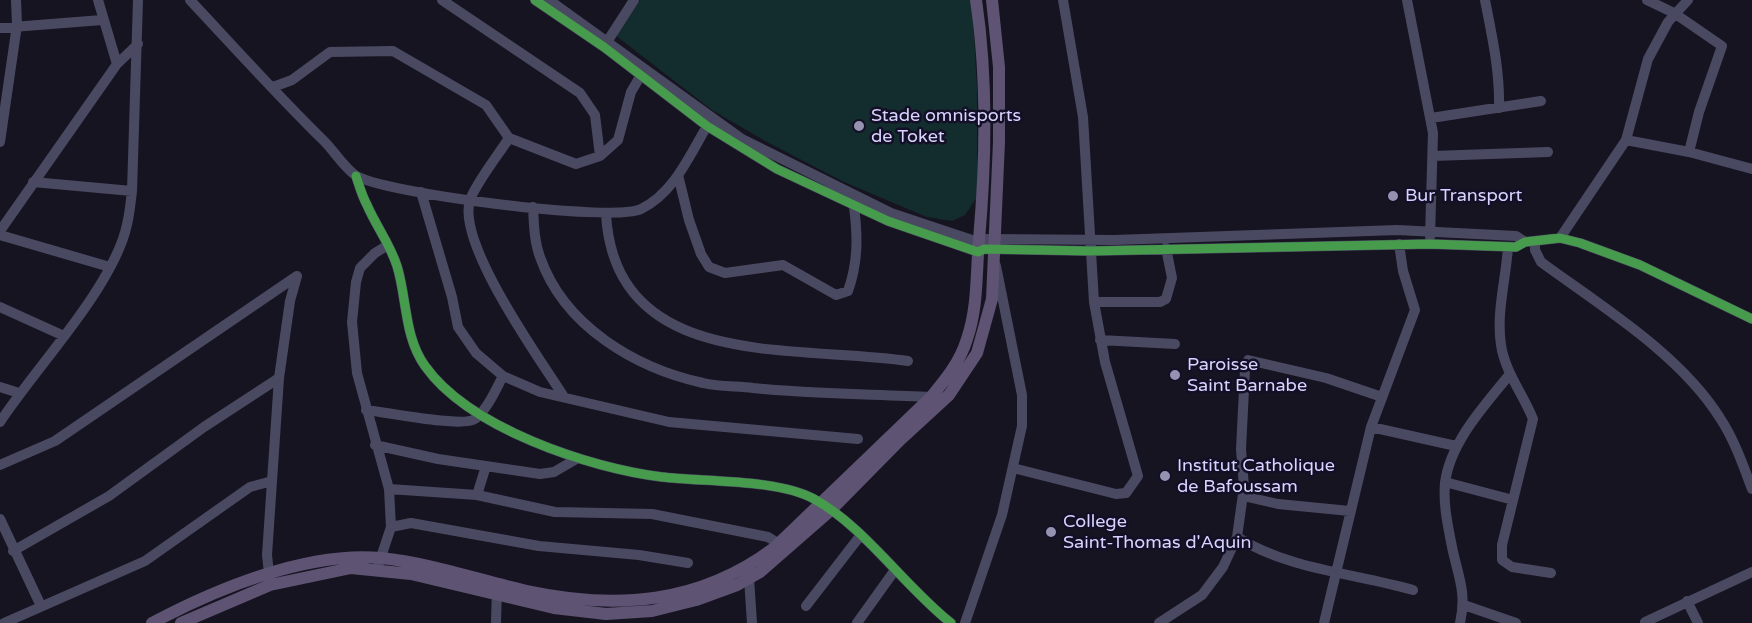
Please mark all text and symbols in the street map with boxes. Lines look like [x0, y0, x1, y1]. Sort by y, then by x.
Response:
place label: Stade omnisports de Toket [871, 105, 1021, 148]
marker: Stade omnisports de Toket [852, 119, 866, 133]
place label: Bur Transport [1405, 185, 1522, 207]
marker: Bur Transport [1386, 189, 1400, 203]
place label: Paroisse Saint Barnabe [1187, 354, 1307, 397]
marker: Paroisse Saint Barnabe [1168, 368, 1182, 382]
place label: Institut Catholique de Bafoussam [1177, 455, 1335, 498]
marker: Institut Catholique de Bafoussam [1158, 469, 1172, 483]
place label: College Saint-Thomas d'Aquin [1063, 511, 1252, 554]
marker: College Saint-Thomas d'Aquin [1044, 525, 1058, 539]

